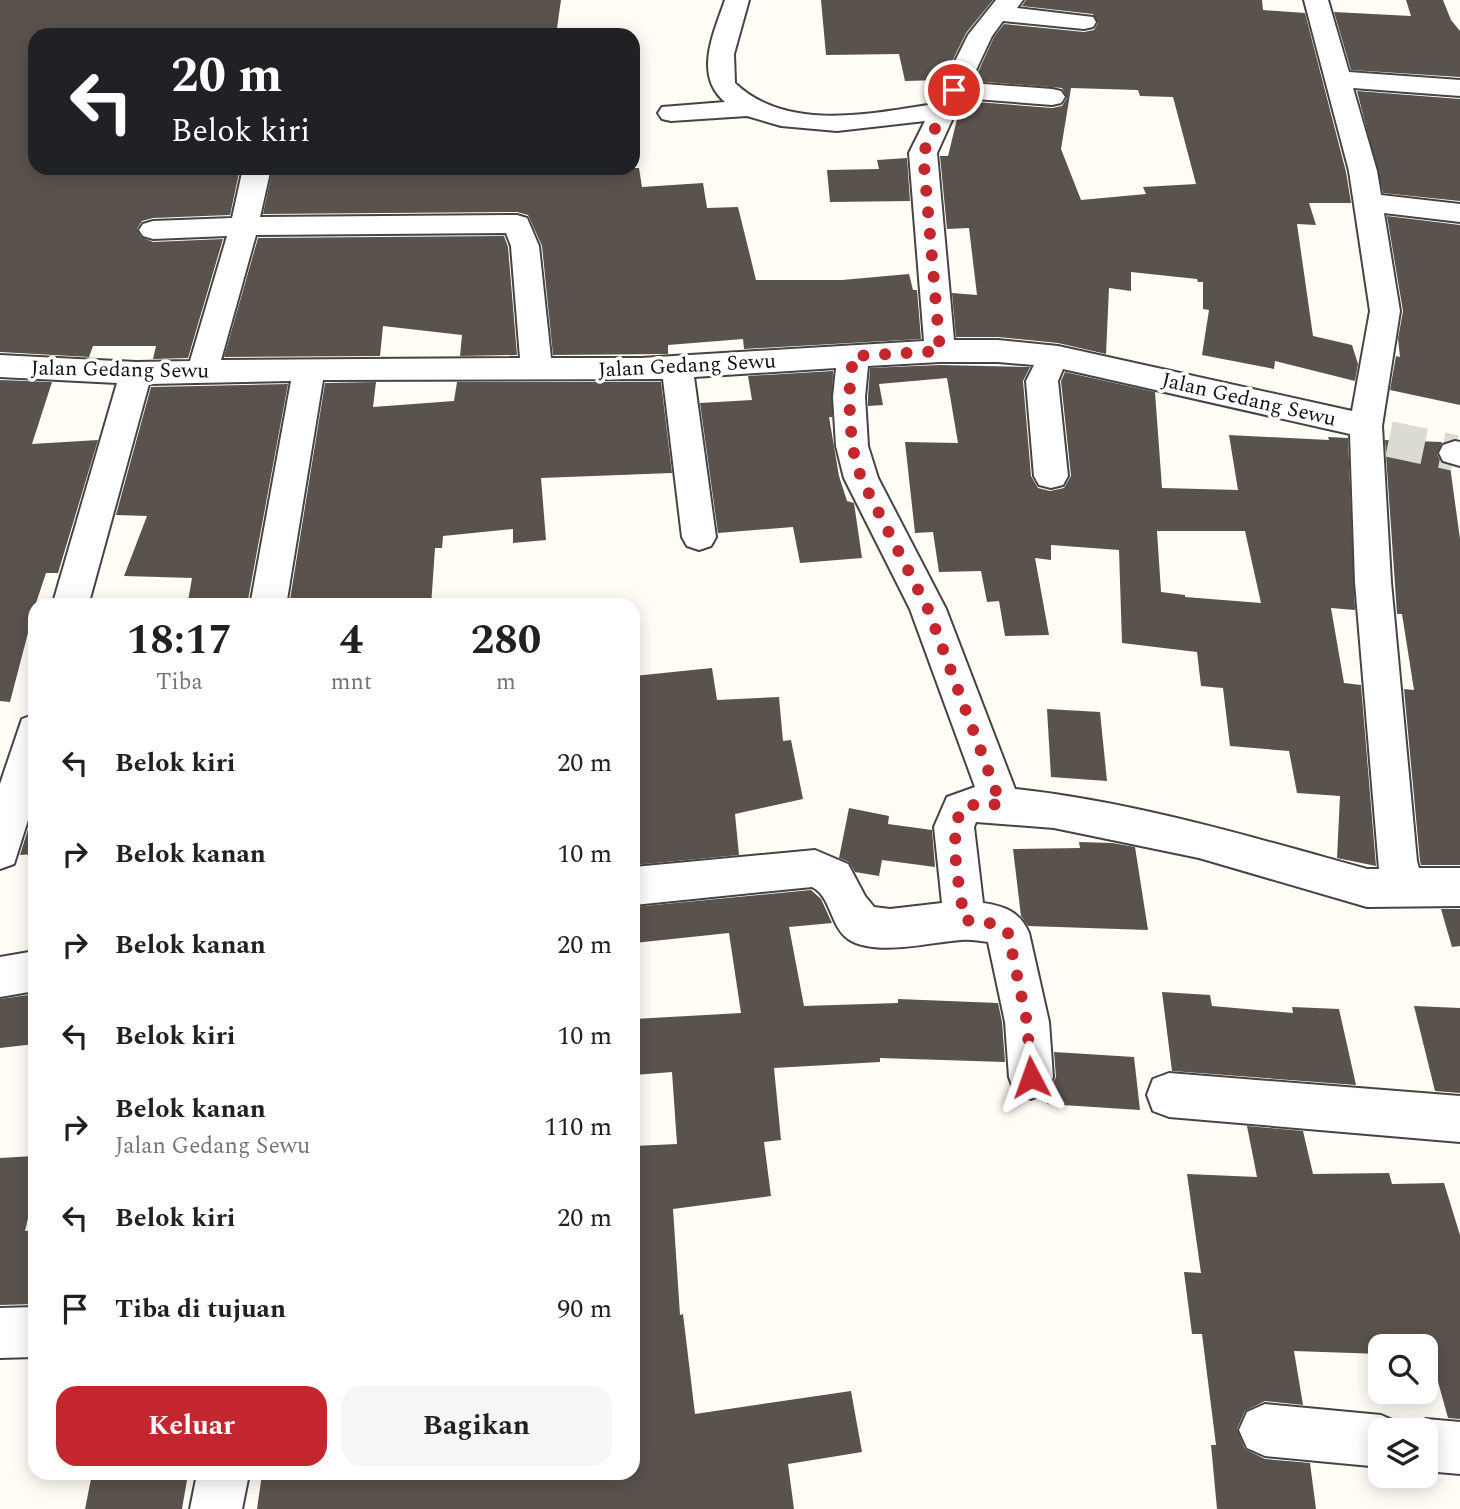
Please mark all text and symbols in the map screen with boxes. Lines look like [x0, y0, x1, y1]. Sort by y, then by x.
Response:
text: 20 m [171, 39, 282, 114]
icon: left [56, 56, 147, 147]
pin [924, 60, 984, 120]
icon: arrive [935, 71, 973, 109]
text: Belok kiri [171, 107, 310, 156]
street label: Jalan Gedang Sewu [597, 345, 777, 387]
street label: Jalan Gedang Sewu [31, 352, 210, 388]
street label: Jalan Gedang Sewu [1158, 364, 1339, 436]
text: 18:17 [127, 609, 232, 672]
text: 4 [340, 609, 363, 672]
text: 280 [471, 609, 541, 672]
text: Tiba [156, 665, 203, 700]
text: mnt [331, 665, 372, 700]
text: m [496, 665, 516, 700]
text: Belok kiri [115, 743, 235, 783]
text: 20 m [557, 743, 612, 783]
icon: left [56, 744, 94, 782]
text: Belok kanan [115, 834, 266, 874]
text: 10 m [557, 834, 612, 874]
icon: right [56, 835, 94, 873]
text: Belok kanan [115, 925, 266, 965]
text: 20 m [557, 925, 612, 965]
icon: right [56, 926, 94, 964]
text: Belok kiri [115, 1016, 235, 1056]
text: 10 m [557, 1016, 612, 1056]
icon: left [56, 1017, 94, 1055]
position arrow [994, 1040, 1068, 1114]
text: Belok kanan [115, 1089, 266, 1129]
text: 110 m [544, 1107, 612, 1147]
icon: right [56, 1108, 94, 1146]
text: Jalan Gedang Sewu [115, 1129, 310, 1164]
text: Belok kiri [115, 1198, 235, 1238]
text: 20 m [557, 1198, 612, 1238]
icon: left [56, 1199, 94, 1237]
text: Tiba di tujuan [115, 1289, 286, 1329]
text: 90 m [557, 1289, 612, 1329]
icon: arrive [56, 1290, 94, 1328]
map controls [1368, 1334, 1438, 1488]
button: search [1368, 1334, 1438, 1404]
button: Keluar [56, 1386, 327, 1466]
button: Bagikan [341, 1386, 612, 1466]
button: layers [1368, 1418, 1438, 1488]

